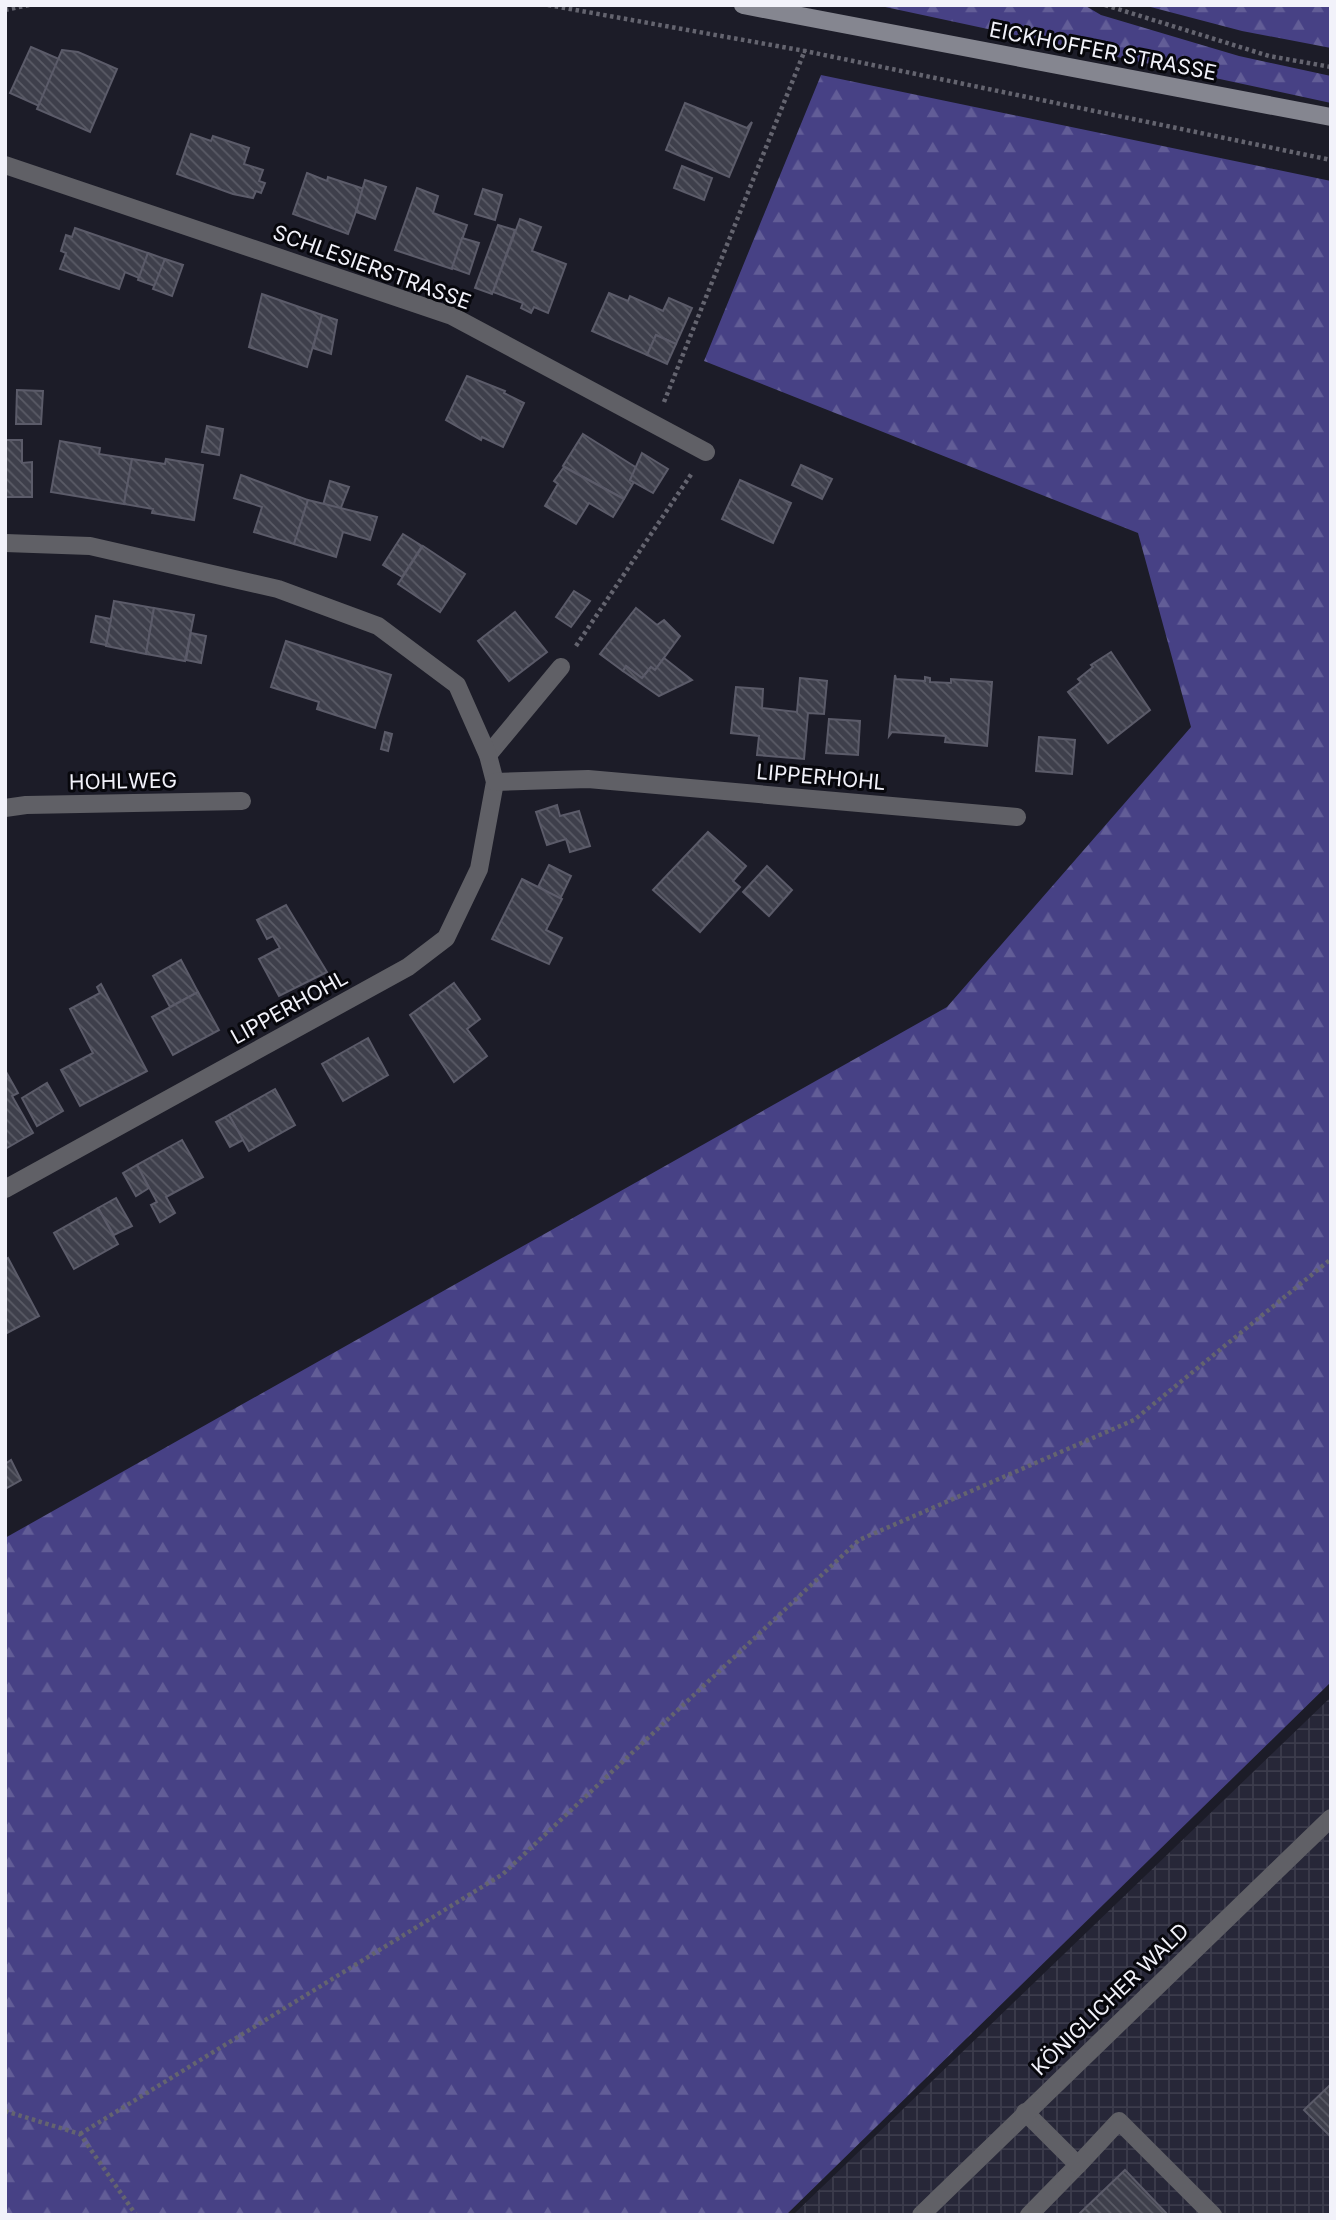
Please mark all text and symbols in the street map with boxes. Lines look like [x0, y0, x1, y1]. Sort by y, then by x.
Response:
street label: EICKHOFFER STRASSE [987, 17, 1219, 85]
street label: SCHLESIERSTRASSE [270, 220, 474, 314]
street label: LIPPERHOHL [755, 759, 887, 795]
street label: HOHLWEG [69, 768, 177, 794]
street label: LIPPERHOHL [226, 965, 352, 1049]
street label: KÖNIGLICHER WALD [1026, 1918, 1194, 2080]

